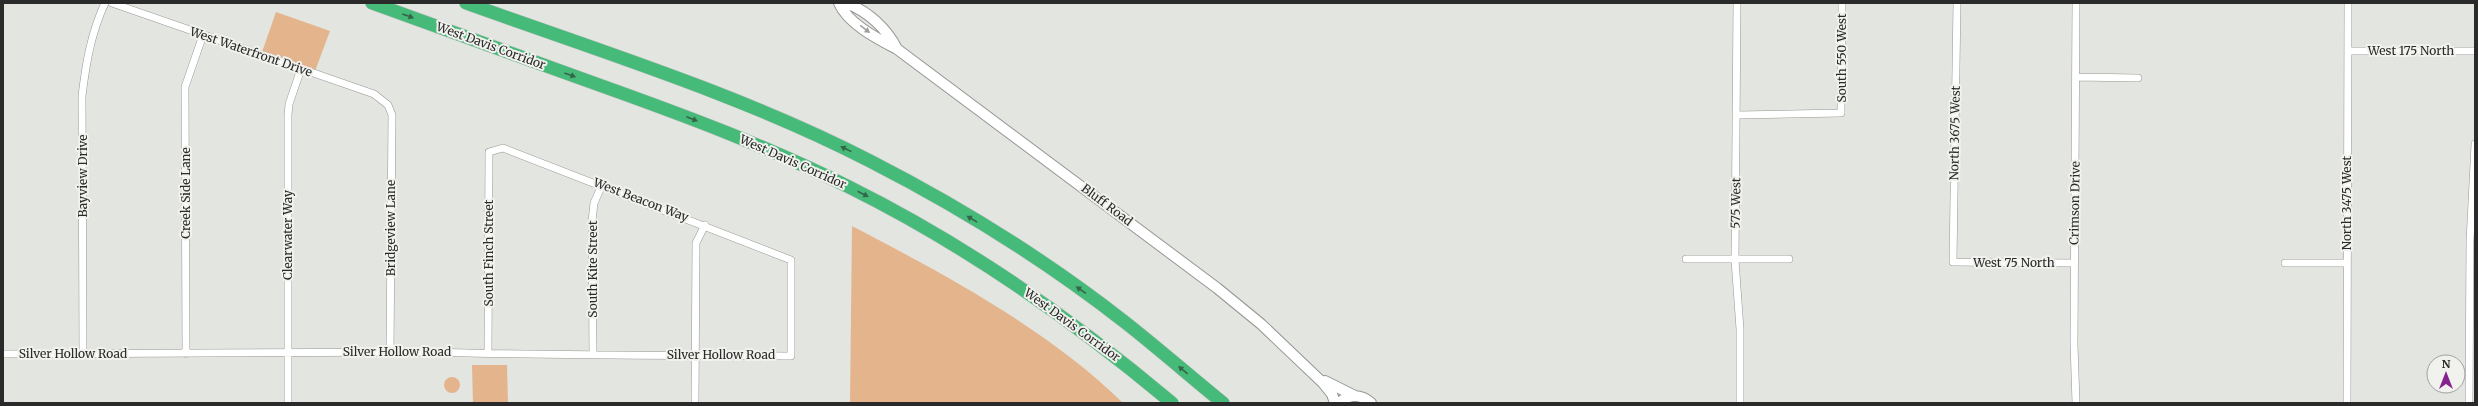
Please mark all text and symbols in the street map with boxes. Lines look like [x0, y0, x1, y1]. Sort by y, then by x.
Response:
street label: South 550 West [1834, 13, 1849, 103]
one-way arrow [403, 14, 415, 20]
street label: West Davis Corridor [434, 18, 548, 72]
street label: West Waterfront Drive [187, 23, 314, 80]
one-way arrow [860, 25, 871, 33]
street label: West 175 North [2367, 43, 2454, 58]
one-way arrow [565, 72, 577, 78]
street label: North 3675 West [1946, 85, 1963, 180]
one-way arrow [687, 117, 699, 123]
street label: West Davis Corridor [737, 131, 849, 192]
street label: Bayview Drive [75, 134, 90, 218]
one-way arrow [841, 146, 852, 152]
street label: Creek Side Lane [178, 147, 193, 239]
street label: North 3475 West [2339, 155, 2354, 250]
street label: Crimson Drive [2066, 161, 2083, 245]
street label: West Beacon Way [591, 174, 691, 225]
street label: 575 West [1728, 177, 1743, 229]
street label: Bridgeview Lane [383, 180, 398, 276]
street label: Bluff Road [1079, 181, 1136, 229]
street label: Clearwater Way [280, 190, 295, 280]
one-way arrow [857, 190, 868, 197]
street label: South Finch Street [481, 199, 496, 307]
one-way arrow [966, 215, 978, 222]
street label: South Kite Street [585, 220, 600, 318]
street label: West 75 North [1972, 255, 2055, 270]
street label: West Davis Corridor [1021, 284, 1124, 365]
one-way arrow [1076, 286, 1086, 294]
street label: Silver Hollow Road [343, 344, 451, 359]
street label: Silver Hollow Road [19, 346, 127, 361]
street label: Silver Hollow Road [667, 347, 775, 362]
north arrow [2426, 354, 2466, 394]
text: N [2442, 357, 2451, 371]
one-way arrow [1178, 366, 1189, 375]

